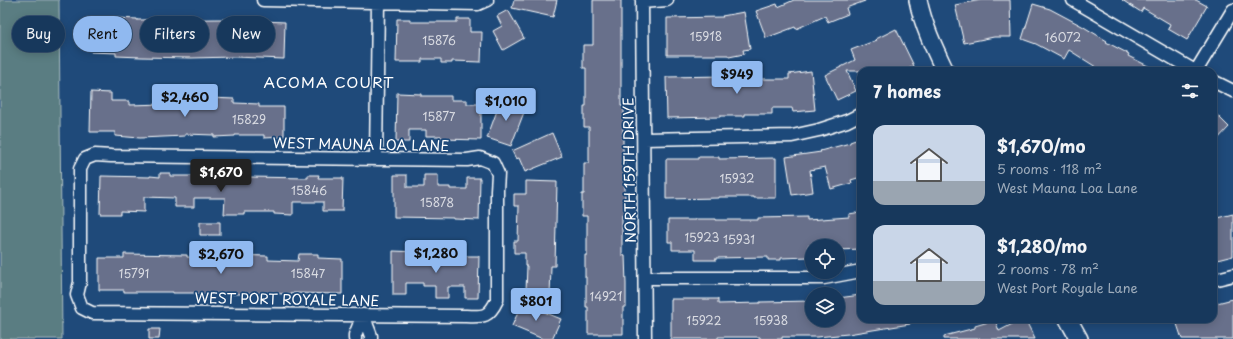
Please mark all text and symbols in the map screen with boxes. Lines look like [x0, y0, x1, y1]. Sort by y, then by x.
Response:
chip: Buy [12, 16, 65, 52]
chip: Rent [73, 16, 132, 52]
chip: Filters [140, 16, 209, 52]
chip: New [217, 16, 275, 52]
house number: 15918 [690, 27, 722, 45]
house number: 16072 [1045, 28, 1081, 46]
house number: 15876 [422, 31, 456, 49]
pin: $949 [713, 61, 761, 95]
text: $949 [721, 64, 753, 83]
district label: ACOMA COURT [264, 70, 394, 93]
text: 7 homes [873, 78, 941, 104]
icon: filters [1179, 80, 1201, 102]
pin: $2,460 [152, 84, 218, 118]
text: $2,460 [161, 87, 209, 106]
pin: $1,010 [473, 88, 539, 122]
text: $1,010 [485, 91, 527, 110]
street label: NORTH 159TH DRIVE [617, 97, 641, 243]
house number: 15877 [423, 107, 456, 125]
house number: 15829 [232, 110, 266, 128]
street label: WEST MAUNA LOA LANE [273, 132, 449, 156]
text: $1,670/mo [997, 133, 1085, 159]
icon: home [905, 141, 953, 189]
pin: $1,670 [188, 159, 254, 193]
text: 5 rooms · 118 m² [997, 159, 1102, 178]
text: $1,670 [199, 162, 243, 181]
house number: 15932 [719, 169, 755, 187]
text: West Mauna Loa Lane [997, 178, 1138, 197]
house number: 15846 [291, 181, 327, 199]
house number: 15878 [420, 193, 454, 211]
house number: 15923 [684, 228, 720, 246]
house number: 15931 [723, 230, 755, 248]
text: $1,280/mo [997, 233, 1087, 259]
map controls [805, 239, 845, 327]
button: locate [805, 239, 845, 279]
pin: $1,280 [403, 240, 469, 274]
pin: $2,670 [188, 241, 254, 275]
icon: home [905, 241, 953, 289]
text: $1,280 [414, 243, 458, 262]
text: $2,670 [198, 244, 244, 263]
text: 2 rooms · 78 m² [997, 259, 1099, 278]
house number: 15791 [119, 264, 149, 282]
house number: 15847 [291, 264, 326, 282]
text: West Port Royale Lane [997, 278, 1138, 297]
street label: WEST PORT ROYALE LANE [194, 287, 380, 311]
house number: 14921 [590, 287, 622, 305]
button: layers [805, 287, 845, 327]
pin: $801 [512, 288, 560, 322]
text: $801 [520, 291, 552, 310]
house number: 15922 [687, 311, 722, 329]
house number: 15938 [754, 311, 788, 329]

